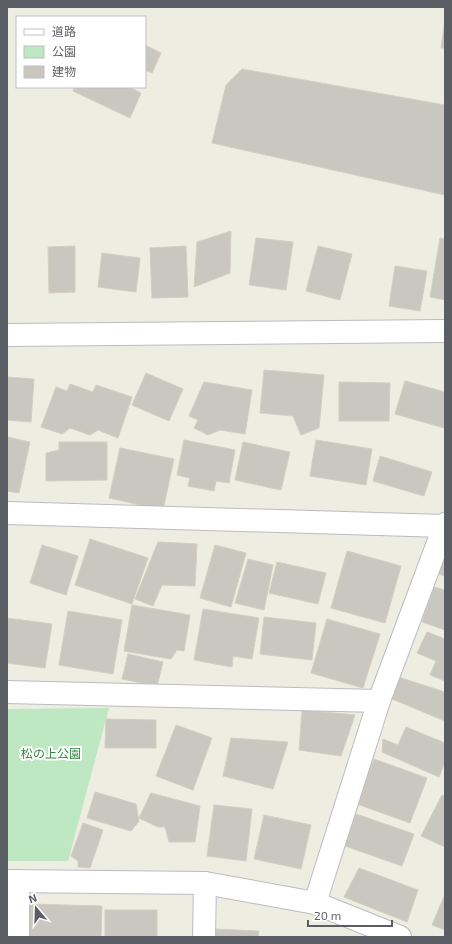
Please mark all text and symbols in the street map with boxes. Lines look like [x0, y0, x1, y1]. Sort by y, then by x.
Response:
legend [16, 16, 146, 88]
text: 道路 [52, 24, 76, 38]
text: 公園 [52, 44, 76, 58]
text: 建物 [52, 64, 76, 78]
park label: 松の上公園 [21, 746, 81, 760]
north arrow [16, 888, 56, 928]
text: N [27, 891, 39, 906]
scale bar [308, 902, 392, 928]
text: 20 m [314, 908, 341, 922]

